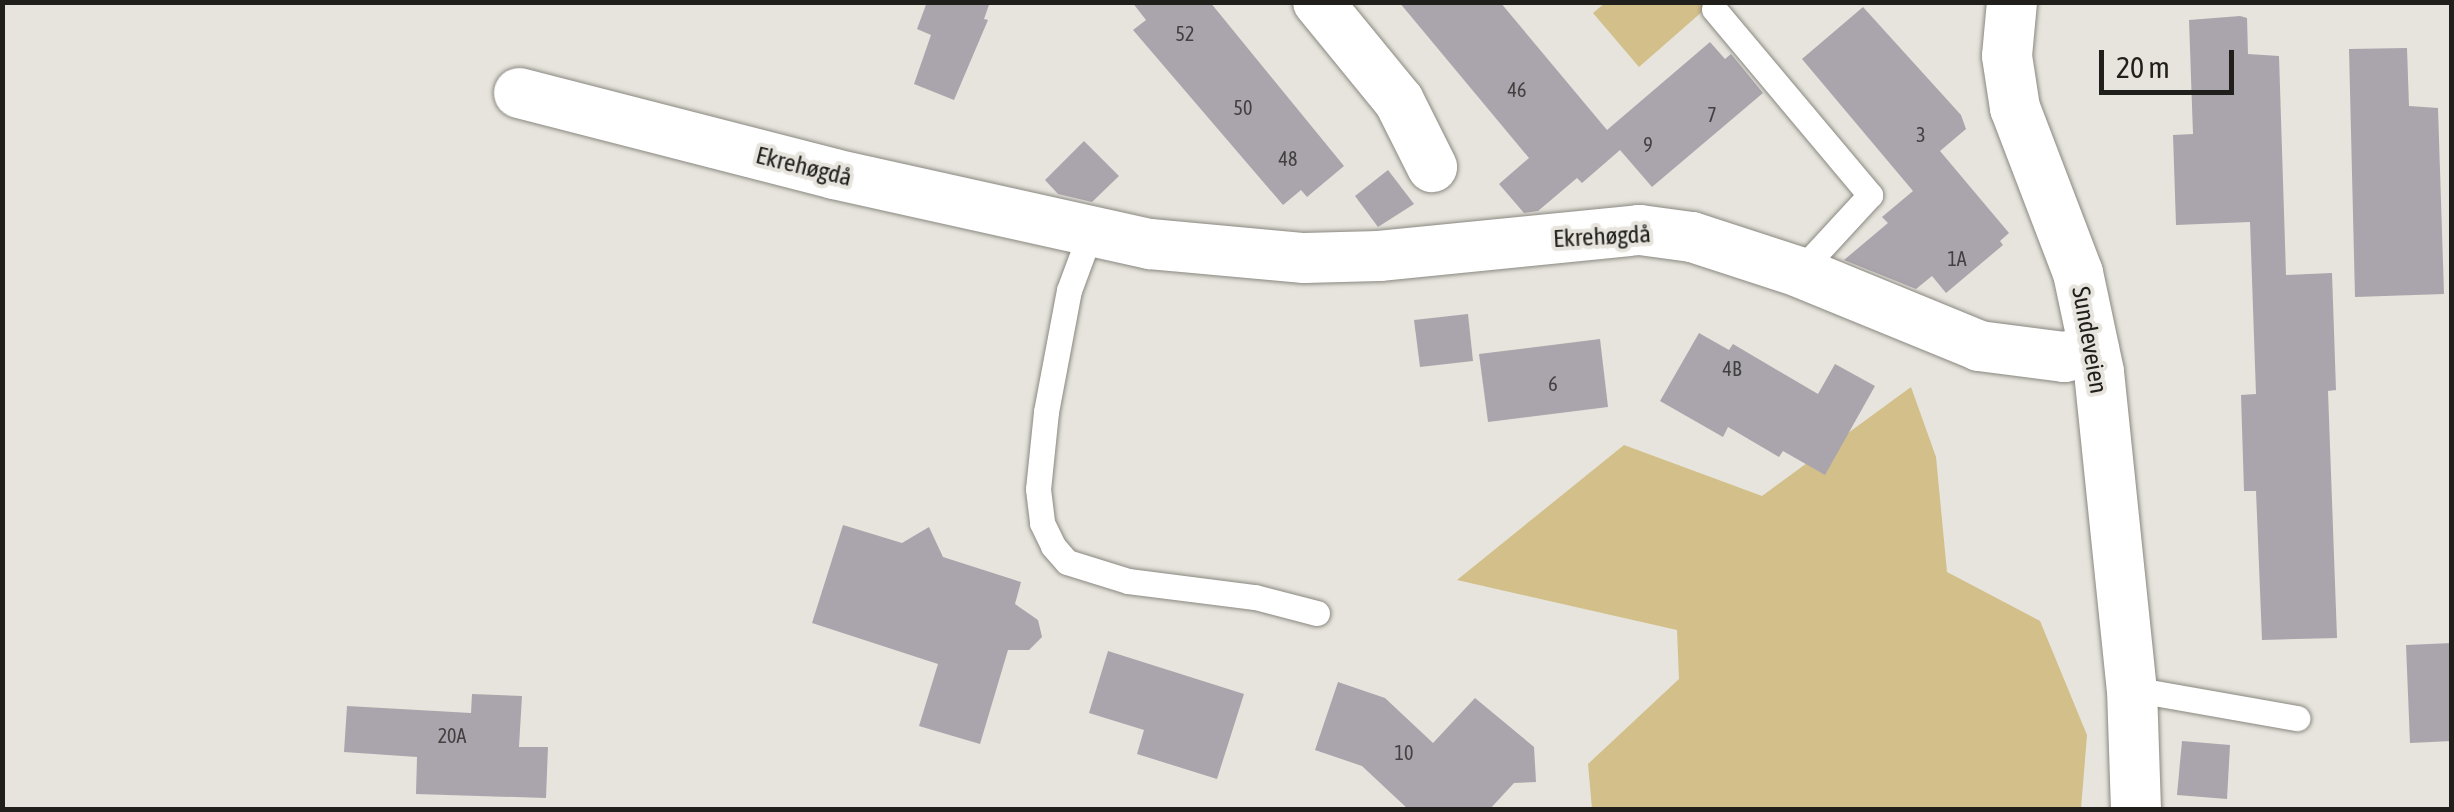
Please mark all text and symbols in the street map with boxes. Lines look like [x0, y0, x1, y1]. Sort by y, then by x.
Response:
house number: 52 [1176, 21, 1194, 45]
scale bar [2104, 30, 2239, 92]
text: 20 m [2116, 50, 2170, 84]
house number: 46 [1508, 77, 1526, 101]
house number: 50 [1234, 95, 1252, 119]
house number: 7 [1707, 102, 1717, 126]
house number: 3 [1916, 122, 1926, 146]
house number: 9 [1643, 132, 1653, 156]
street label: Ekrehøgdå [753, 140, 855, 192]
house number: 48 [1279, 146, 1297, 170]
street label: Ekrehøgdå [1552, 218, 1652, 254]
house number: 1A [1947, 246, 1967, 270]
street label: Sundeveien [2066, 284, 2114, 396]
house number: 4B [1723, 356, 1741, 380]
house number: 6 [1548, 371, 1558, 395]
house number: 20A [438, 723, 466, 747]
house number: 10 [1395, 740, 1413, 764]

